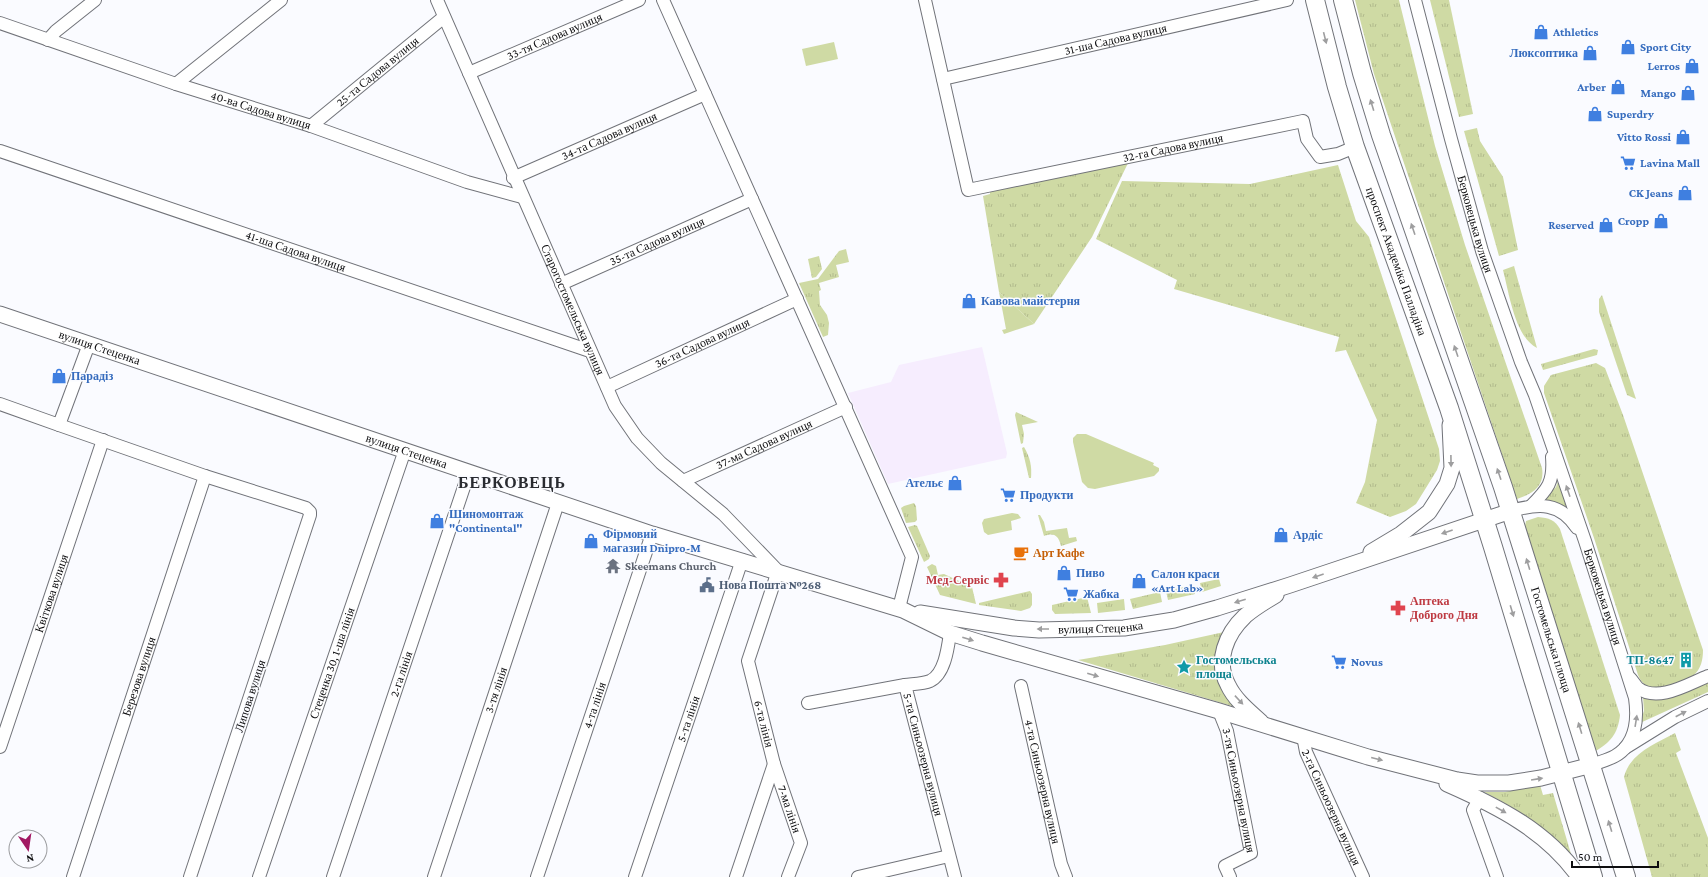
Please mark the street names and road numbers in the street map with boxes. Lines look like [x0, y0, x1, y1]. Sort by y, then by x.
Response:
street label: 33-тя Садова вулиця [505, 10, 605, 63]
street label: 31-ша Садова вулиця [1063, 21, 1168, 58]
street label: 25-та Садова вулиця [333, 33, 422, 109]
street label: 40-ва Садова вулиця [209, 88, 313, 133]
street label: 34-та Садова вулиця [559, 109, 660, 163]
street label: 32-га Садова вулиця [1122, 131, 1225, 165]
street label: Берковецька вулиця [1454, 174, 1496, 275]
street label: проспект Академіка Палладіна [1363, 185, 1430, 338]
street label: 35-та Садова вулиця [607, 214, 707, 269]
street label: 41-ша Садова вулиця [244, 228, 348, 275]
street label: Старогостомельська вулиця [538, 242, 608, 377]
street label: 36-та Садова вулиця [653, 315, 752, 371]
street label: вулиця Стеценка [57, 327, 143, 368]
street label: 37-ма Садова вулиця [714, 416, 815, 472]
street label: вулиця Стеценка [364, 431, 450, 472]
street label: Берковецька вулиця [1581, 547, 1625, 647]
street label: Квіткова вулиця [32, 552, 71, 634]
street label: Гостомельська площа [1528, 585, 1575, 695]
street label: Стеценка 30, 1-ша лінія [307, 605, 358, 721]
street label: вулиця Стеценка [1058, 618, 1145, 637]
street label: Березова вулиця [119, 635, 159, 718]
street label: 2-га лінія [387, 649, 415, 699]
street label: Липова вулиця [232, 658, 268, 734]
street label: 3-тя лінія [482, 665, 510, 715]
street label: 4-та лінія [580, 680, 609, 730]
street label: 5-та Синьоозерна вулиця [900, 691, 946, 818]
street label: 5-та лінія [674, 694, 703, 744]
street label: 6-та лінія [751, 699, 777, 749]
street label: 4-та Синьоозерна вулиця [1022, 718, 1063, 846]
street label: 3-тя Синьоозерна вулиця [1220, 727, 1258, 854]
street label: 2-га Синьоозерна вулиця [1299, 747, 1364, 868]
street label: 7-ма лінія [775, 783, 804, 835]

